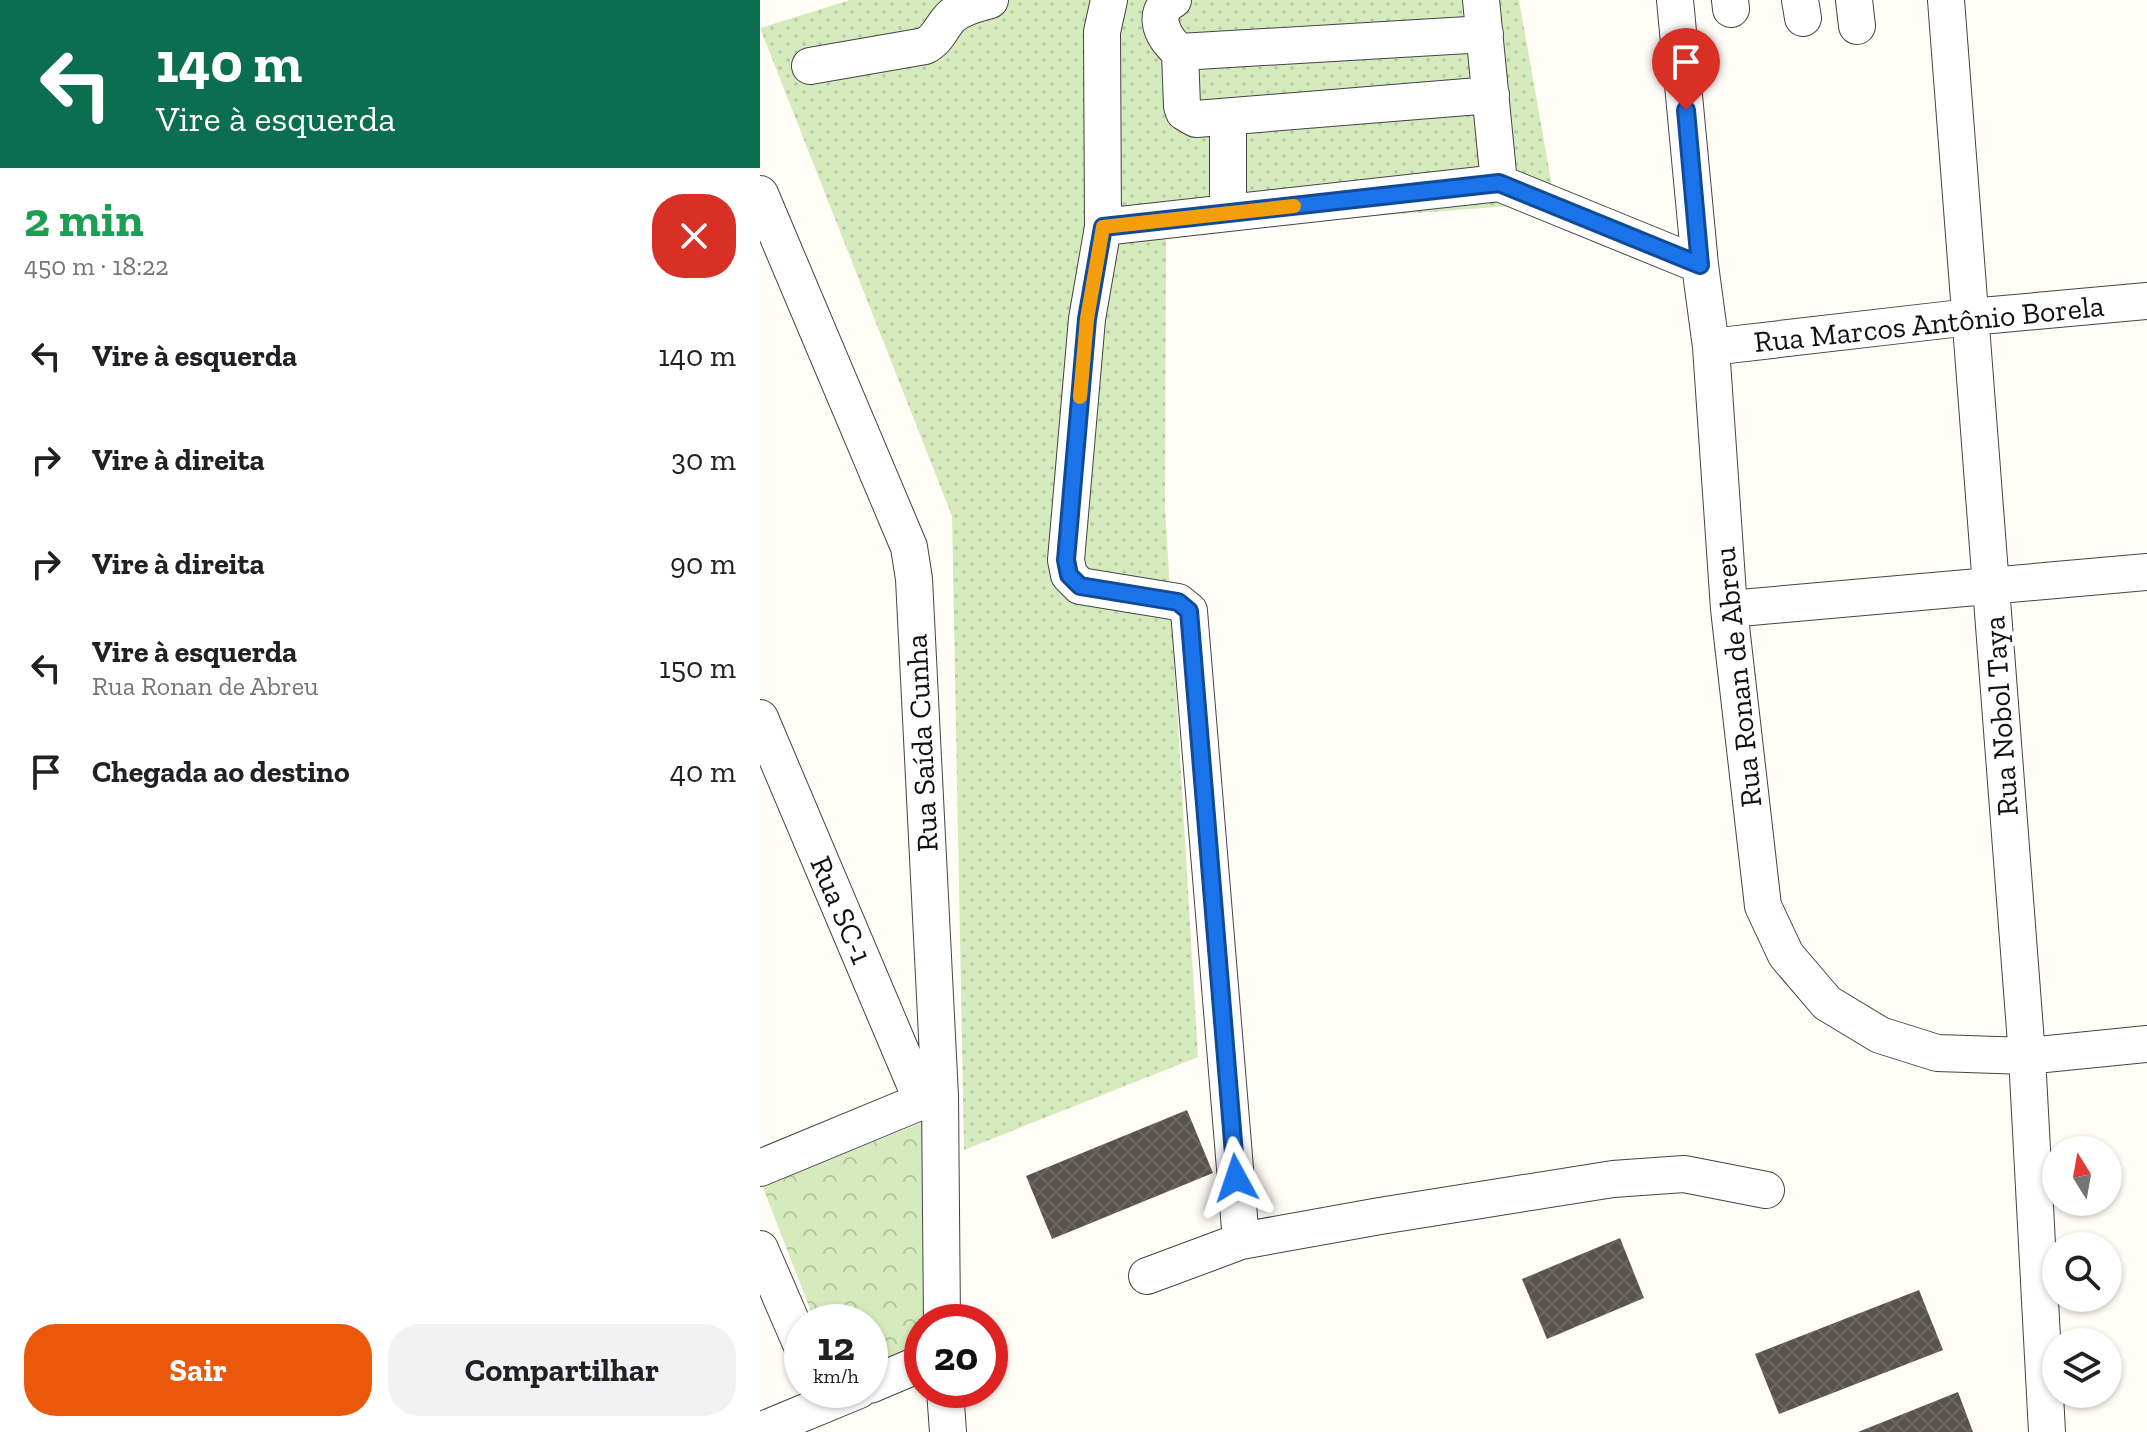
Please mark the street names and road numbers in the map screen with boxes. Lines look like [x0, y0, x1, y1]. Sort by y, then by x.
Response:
street label: Rua Marcos Antônio Borela [1752, 288, 2106, 360]
street label: Rua Ronan de Abreu [1706, 545, 1770, 809]
street label: Rua Nobol Taya [1976, 615, 2026, 817]
street label: Rua Saída Cunha [898, 633, 946, 853]
street label: Rua SC-1 [802, 851, 880, 969]

